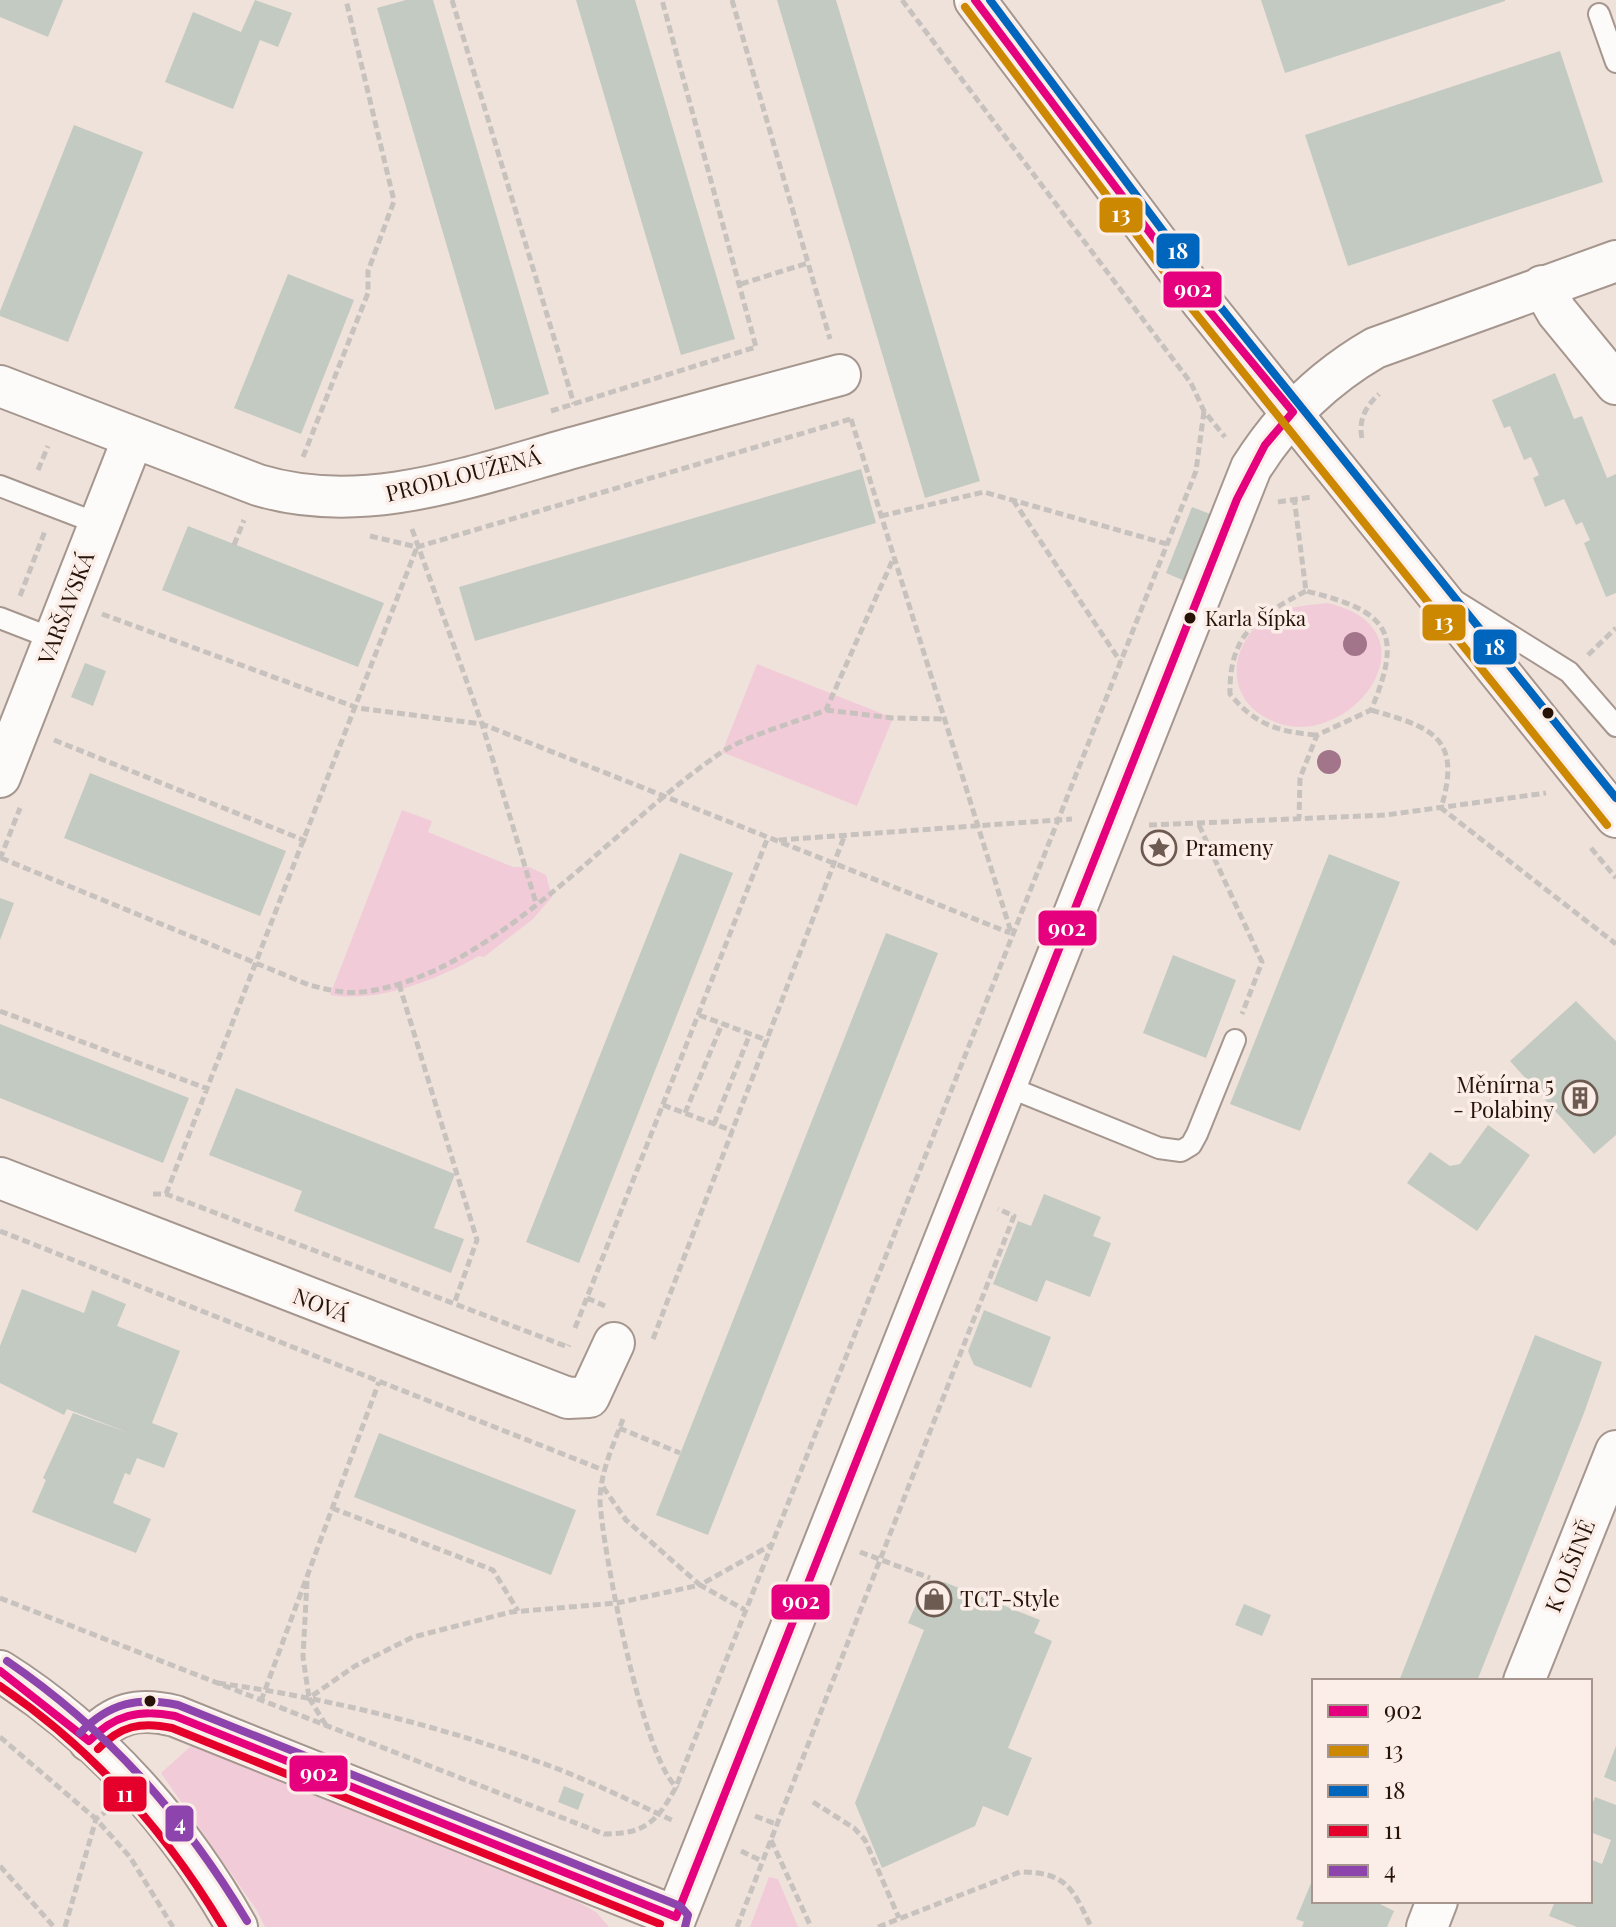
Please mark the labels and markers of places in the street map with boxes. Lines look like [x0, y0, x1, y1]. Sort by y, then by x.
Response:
place label: Karla Šípka [1205, 604, 1306, 631]
marker: Karla Šípka [1182, 610, 1198, 626]
unlabelled marker [1540, 705, 1556, 721]
place icon: Prameny [1140, 829, 1178, 867]
place label: Prameny [1185, 832, 1273, 862]
place label: Měnírna 5 - Polabiny [1453, 1069, 1554, 1124]
building icon: Měnírna 5 - Polabiny [1561, 1079, 1599, 1117]
shop icon: TCT-Style [915, 1580, 953, 1618]
place label: TCT-Style [960, 1583, 1060, 1613]
unlabelled marker [142, 1693, 158, 1709]

